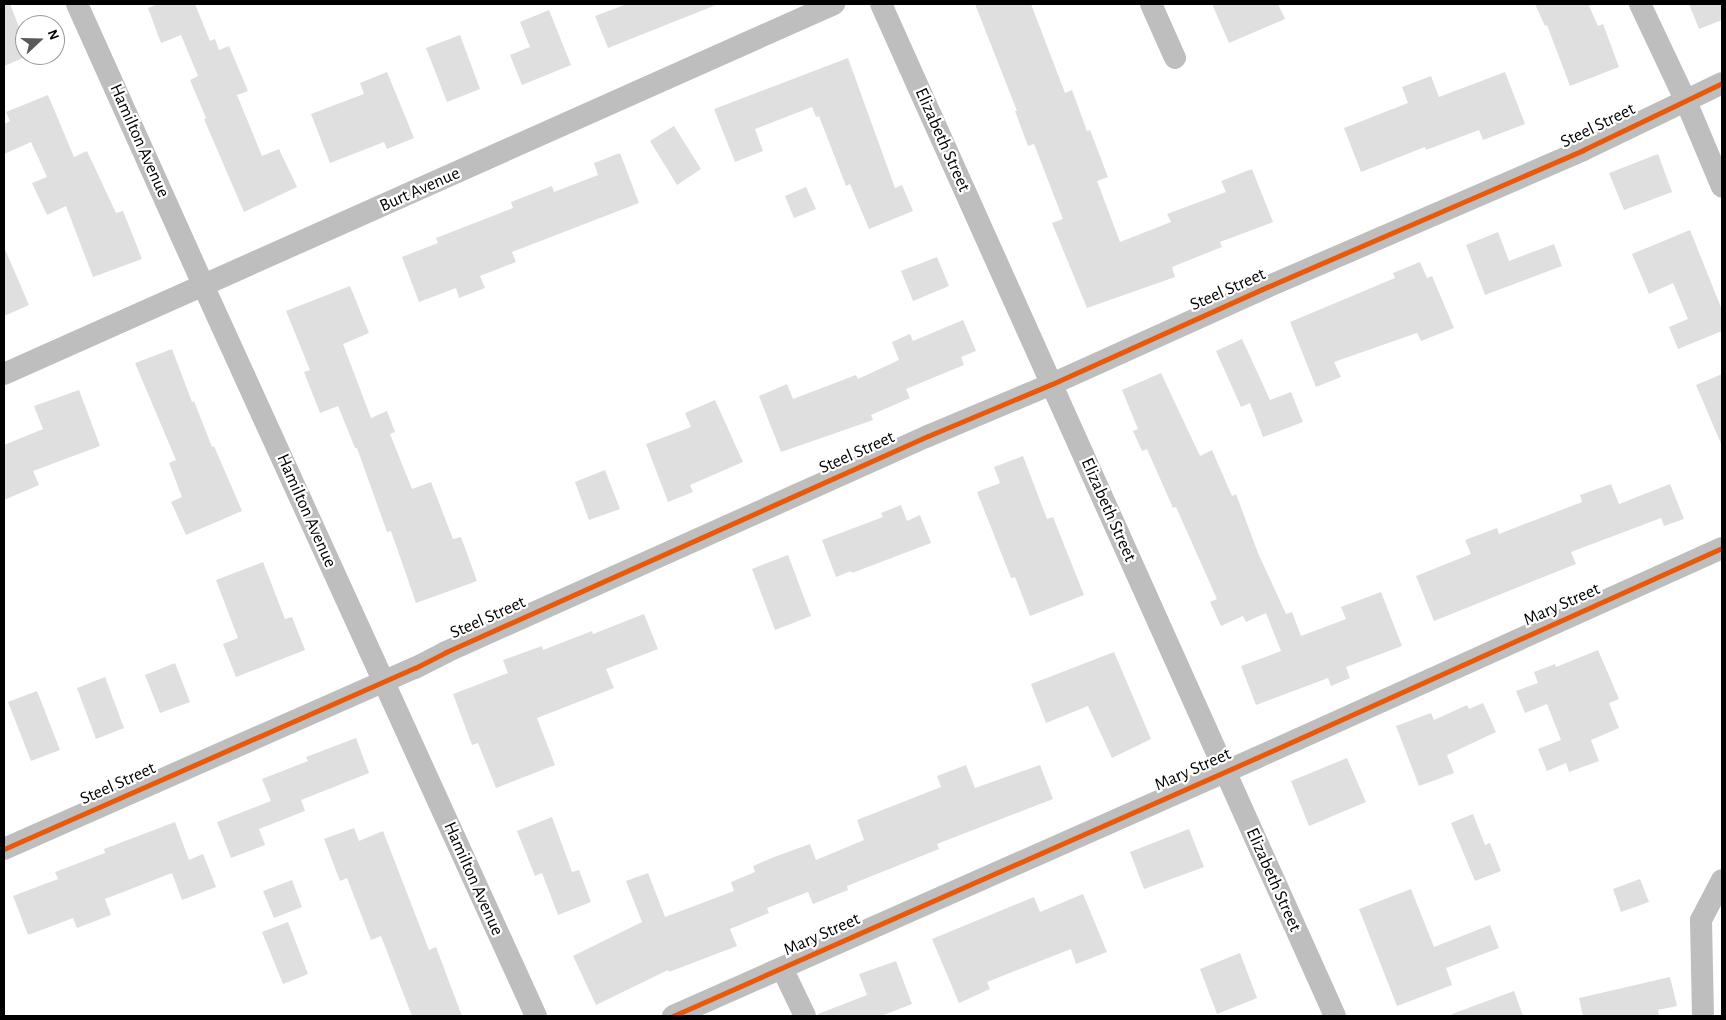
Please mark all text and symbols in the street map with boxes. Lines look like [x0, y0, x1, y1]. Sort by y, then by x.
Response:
north arrow [15, 15, 65, 65]
text: N [45, 28, 61, 42]
street label: Hamilton Avenue [104, 81, 174, 201]
street label: Elizabeth Street [910, 85, 974, 195]
street label: Steel Street [1557, 99, 1639, 153]
street label: Burt Avenue [376, 163, 464, 217]
street label: Steel Street [1187, 264, 1269, 316]
street label: Steel Street [816, 427, 898, 479]
street label: Hamilton Avenue [271, 451, 341, 571]
street label: Elizabeth Street [1076, 455, 1140, 565]
street label: Mary Street [1521, 579, 1603, 631]
street label: Steel Street [447, 592, 529, 644]
street label: Mary Street [1152, 744, 1234, 796]
street label: Steel Street [77, 758, 159, 810]
street label: Hamilton Avenue [438, 819, 508, 939]
street label: Elizabeth Street [1241, 825, 1305, 935]
street label: Mary Street [781, 909, 863, 961]

